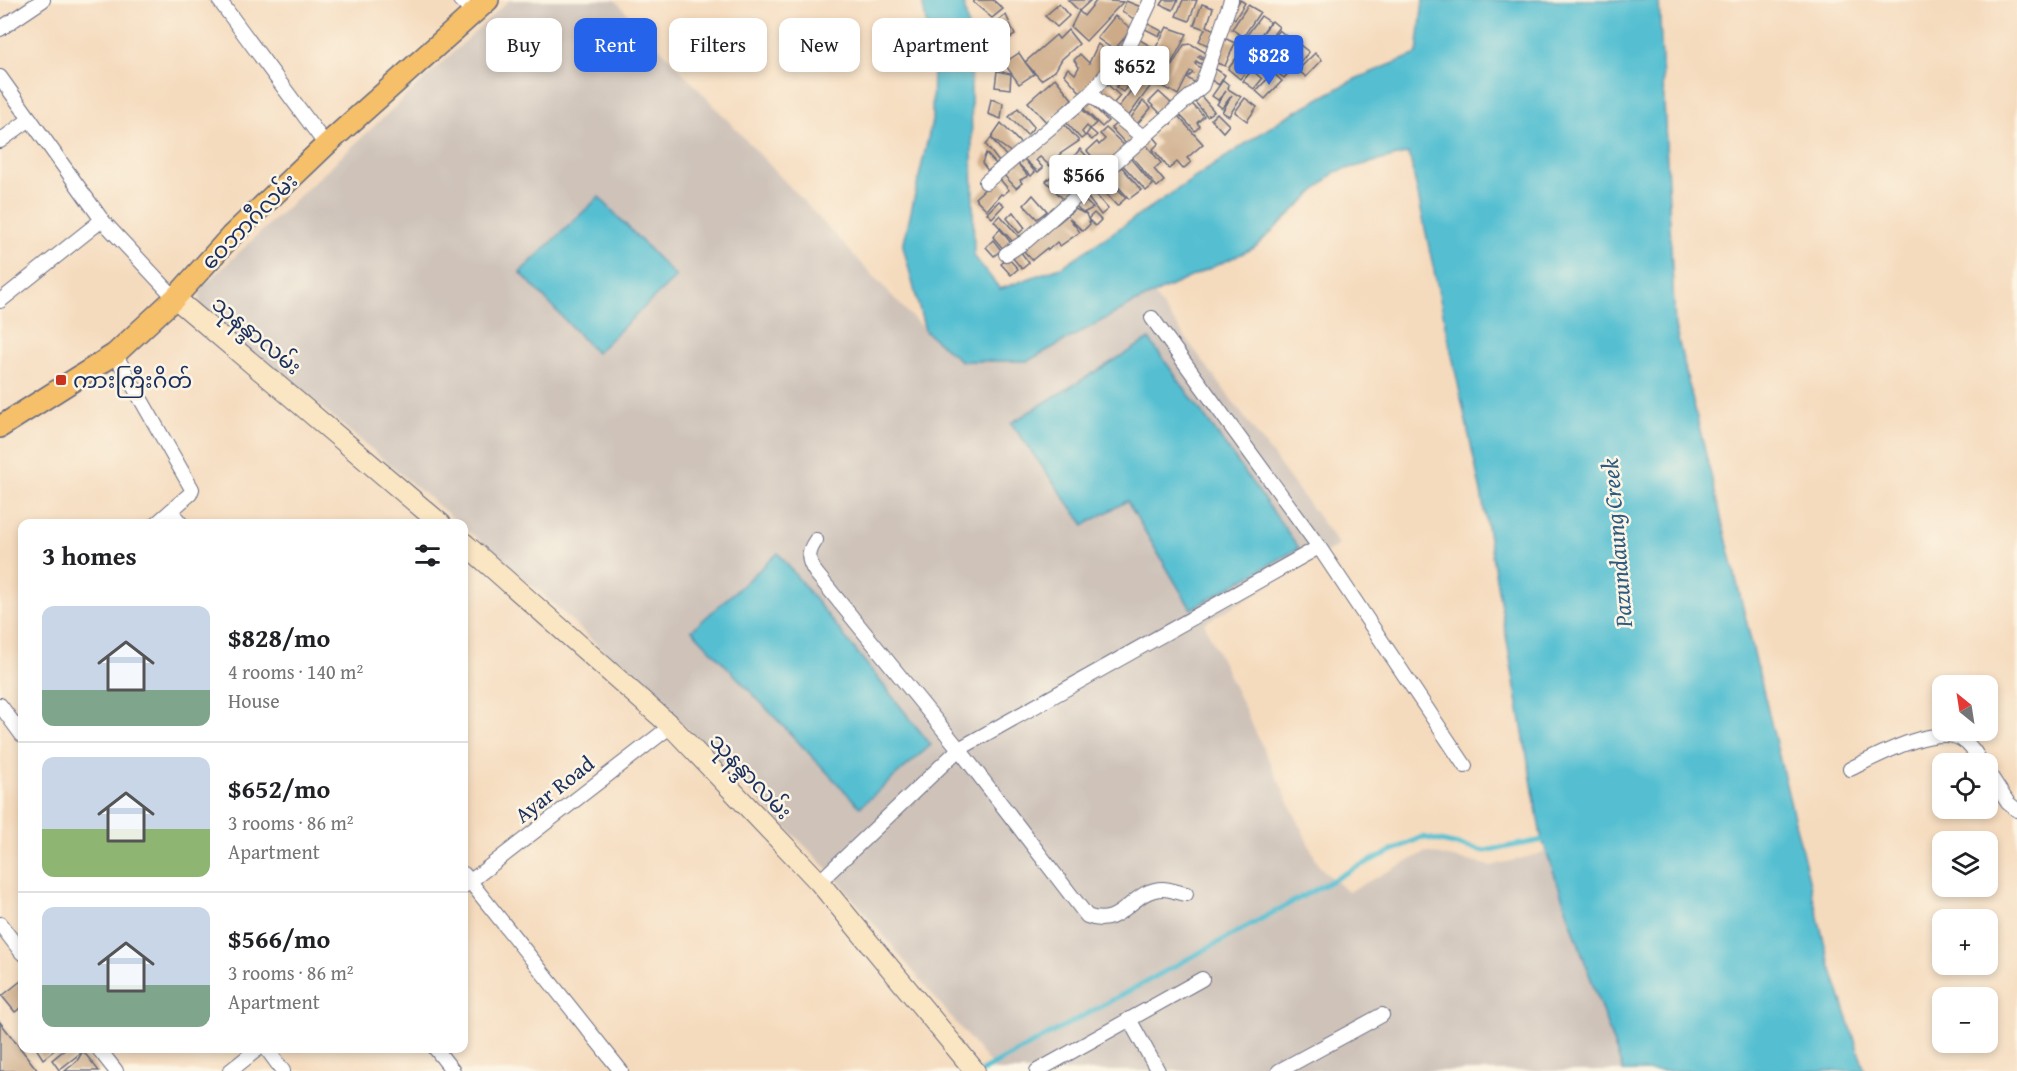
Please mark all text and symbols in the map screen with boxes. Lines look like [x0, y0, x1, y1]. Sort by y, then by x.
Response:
chip: Buy [486, 18, 562, 72]
chip: Rent [574, 18, 657, 72]
chip: Filters [669, 18, 767, 72]
chip: New [779, 18, 860, 72]
chip: Apartment [872, 18, 1010, 72]
pin: $828 [1233, 35, 1305, 86]
text: $828 [1248, 40, 1290, 69]
pin: $652 [1099, 46, 1171, 97]
text: $652 [1114, 51, 1156, 80]
pin: $566 [1048, 155, 1120, 206]
text: $566 [1063, 160, 1105, 189]
street label: ဝေဘာဂီလမ်း [193, 165, 305, 277]
street label: သုနန္ဒာလမ်း [204, 288, 309, 384]
place label: ကားကြီးဂိတ် [73, 364, 192, 398]
marker: ကားကြီးဂိတ် [54, 373, 68, 387]
water label: Pazundaung Creek [1592, 457, 1641, 630]
text: 3 homes [42, 536, 137, 575]
icon: filters [411, 539, 444, 572]
text: $828/mo [228, 618, 330, 657]
icon: home [90, 630, 162, 702]
text: 4 rooms · 140 m² [228, 657, 363, 686]
north arrow [1932, 675, 1998, 741]
map controls [1932, 675, 1998, 1053]
text: House [228, 686, 280, 715]
street label: သုနန္ဒာလမ်း [700, 725, 800, 828]
street label: Ayar Road [507, 748, 601, 830]
button: locate [1932, 753, 1998, 819]
text: $652/mo [228, 769, 330, 808]
icon: home [90, 781, 162, 853]
text: 3 rooms · 86 m² [228, 808, 354, 837]
button: layers [1932, 831, 1998, 897]
text: Apartment [228, 837, 320, 866]
button: + [1932, 909, 1998, 975]
text: $566/mo [228, 919, 330, 958]
icon: home [90, 931, 162, 1003]
text: 3 rooms · 86 m² [228, 958, 354, 987]
text: Apartment [228, 987, 320, 1016]
button: − [1932, 987, 1998, 1053]

